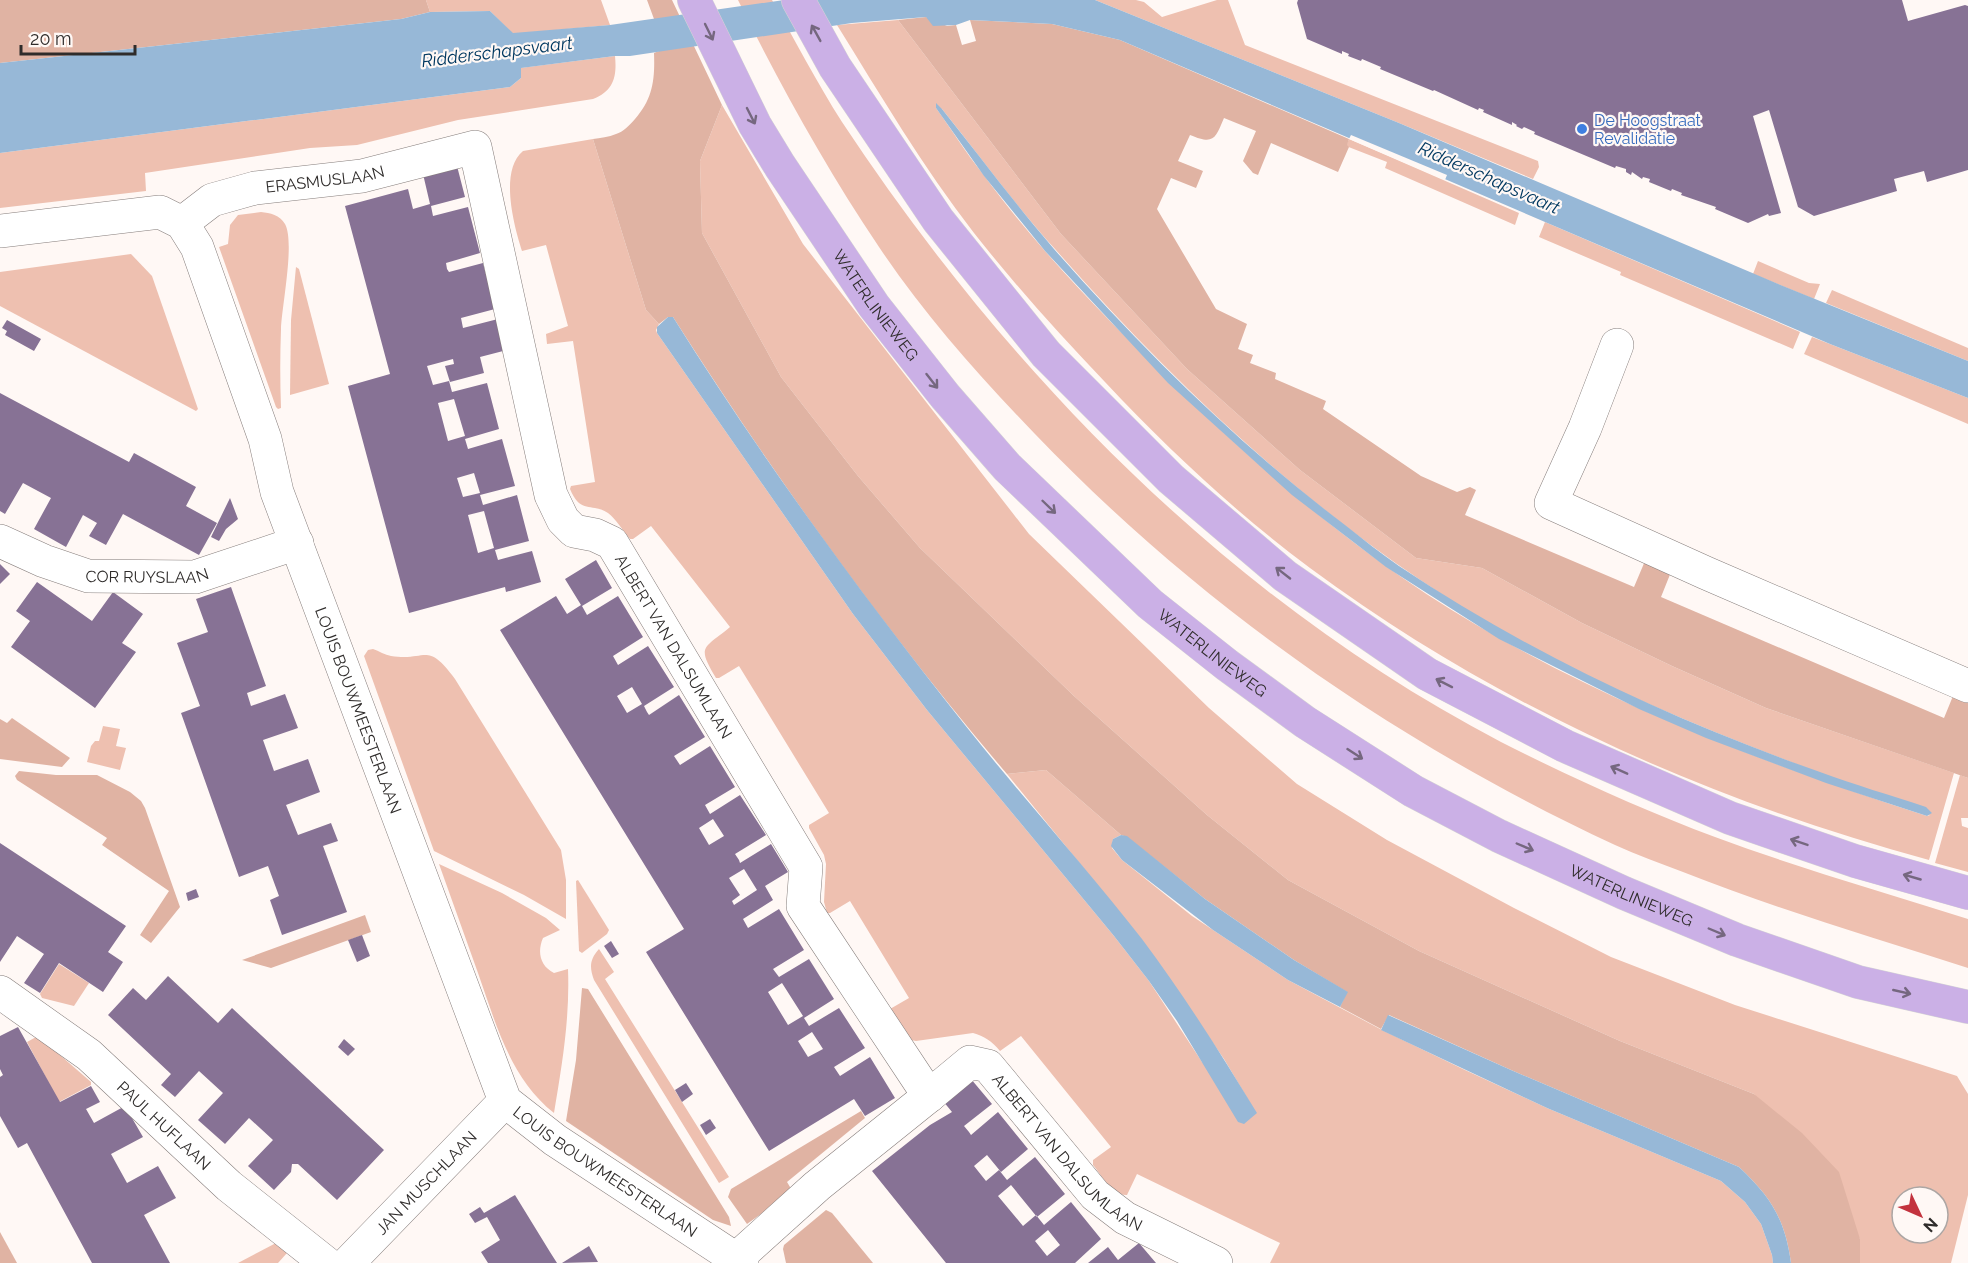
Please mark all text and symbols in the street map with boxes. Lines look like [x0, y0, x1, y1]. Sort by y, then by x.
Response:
scale bar [21, 18, 135, 56]
one-way arrow [703, 23, 715, 40]
one-way arrow [810, 25, 821, 43]
text: 20 m [30, 28, 72, 49]
water label: Ridderschapsvaart [420, 32, 574, 71]
one-way arrow [746, 107, 757, 125]
place label: De Hoogstraat Revalidatie [1594, 111, 1702, 148]
marker: De Hoogstraat Revalidatie [1575, 122, 1589, 136]
water label: Ridderschapsvaart [1415, 137, 1563, 218]
street label: ERASMUSLAAN [265, 162, 387, 197]
street label: WATERLINIEWEG [829, 246, 922, 364]
one-way arrow [926, 372, 939, 388]
one-way arrow [1042, 500, 1057, 515]
street label: ALBERT VAN DALSUMLAAN [611, 551, 736, 742]
street label: COR RUYSLAAN [86, 564, 211, 587]
one-way arrow [1275, 567, 1291, 580]
street label: LOUIS BOUWMEESTERLAAN [311, 605, 405, 816]
street label: WATERLINIEWEG [1154, 605, 1271, 701]
one-way arrow [1436, 677, 1453, 689]
one-way arrow [1346, 748, 1363, 760]
one-way arrow [1610, 763, 1628, 775]
one-way arrow [1790, 836, 1809, 847]
one-way arrow [1516, 842, 1534, 853]
street label: WATERLINIEWEG [1567, 861, 1696, 931]
one-way arrow [1903, 871, 1922, 882]
one-way arrow [1707, 927, 1726, 938]
one-way arrow [1892, 987, 1912, 998]
street label: ALBERT VAN DALSUMLAAN [988, 1070, 1145, 1235]
street label: PAUL HUFLAAN [113, 1077, 215, 1174]
street label: LOUIS BOUWMEESTERLAAN [509, 1102, 701, 1241]
street label: JAN MUSCHLAAN [372, 1127, 481, 1239]
north arrow [1890, 1185, 1950, 1245]
text: N [1919, 1214, 1942, 1236]

